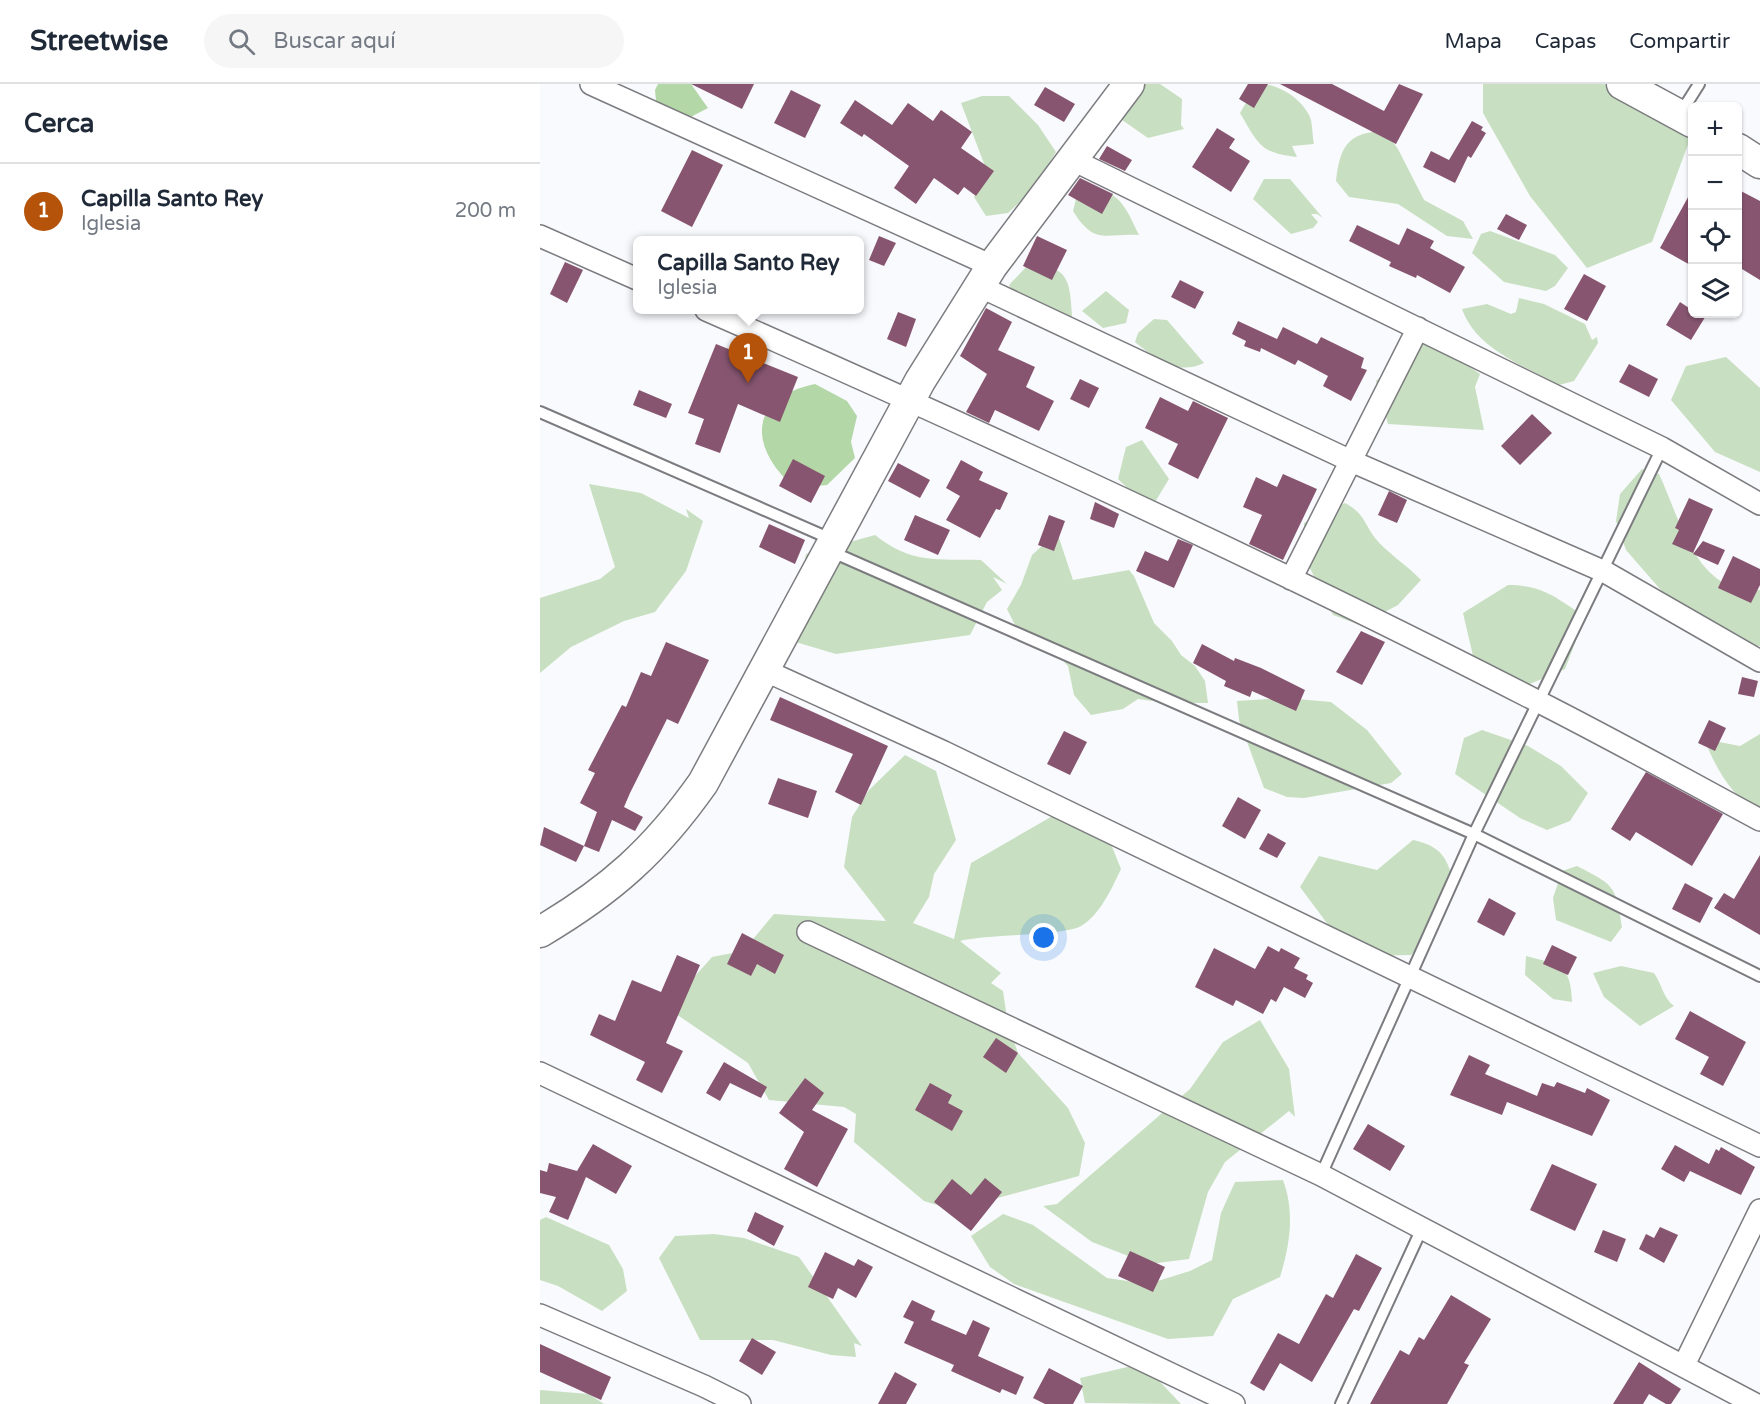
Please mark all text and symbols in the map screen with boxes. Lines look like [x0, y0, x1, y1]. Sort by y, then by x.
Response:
search box [204, 14, 624, 68]
text: Streetwise [30, 24, 168, 58]
icon: search [225, 25, 258, 58]
text: Buscar aquí [273, 28, 396, 54]
text: Mapa [1445, 29, 1502, 54]
text: Capas [1535, 29, 1596, 54]
text: Compartir [1629, 29, 1730, 54]
map controls [1688, 102, 1742, 318]
button: + [1688, 102, 1742, 156]
text: Cerca [24, 108, 94, 139]
button: − [1688, 156, 1742, 210]
text: Capilla Santo Rey [81, 186, 263, 212]
text: 1 [37, 199, 50, 223]
text: 200 m [455, 199, 516, 223]
button: locate [1688, 210, 1742, 264]
text: Iglesia [81, 212, 141, 236]
popup [633, 236, 864, 314]
text: Capilla Santo Rey [657, 250, 840, 276]
button: layers [1688, 264, 1742, 318]
text: Iglesia [657, 276, 718, 300]
pin: 1 [728, 334, 768, 383]
your location [1029, 923, 1058, 952]

